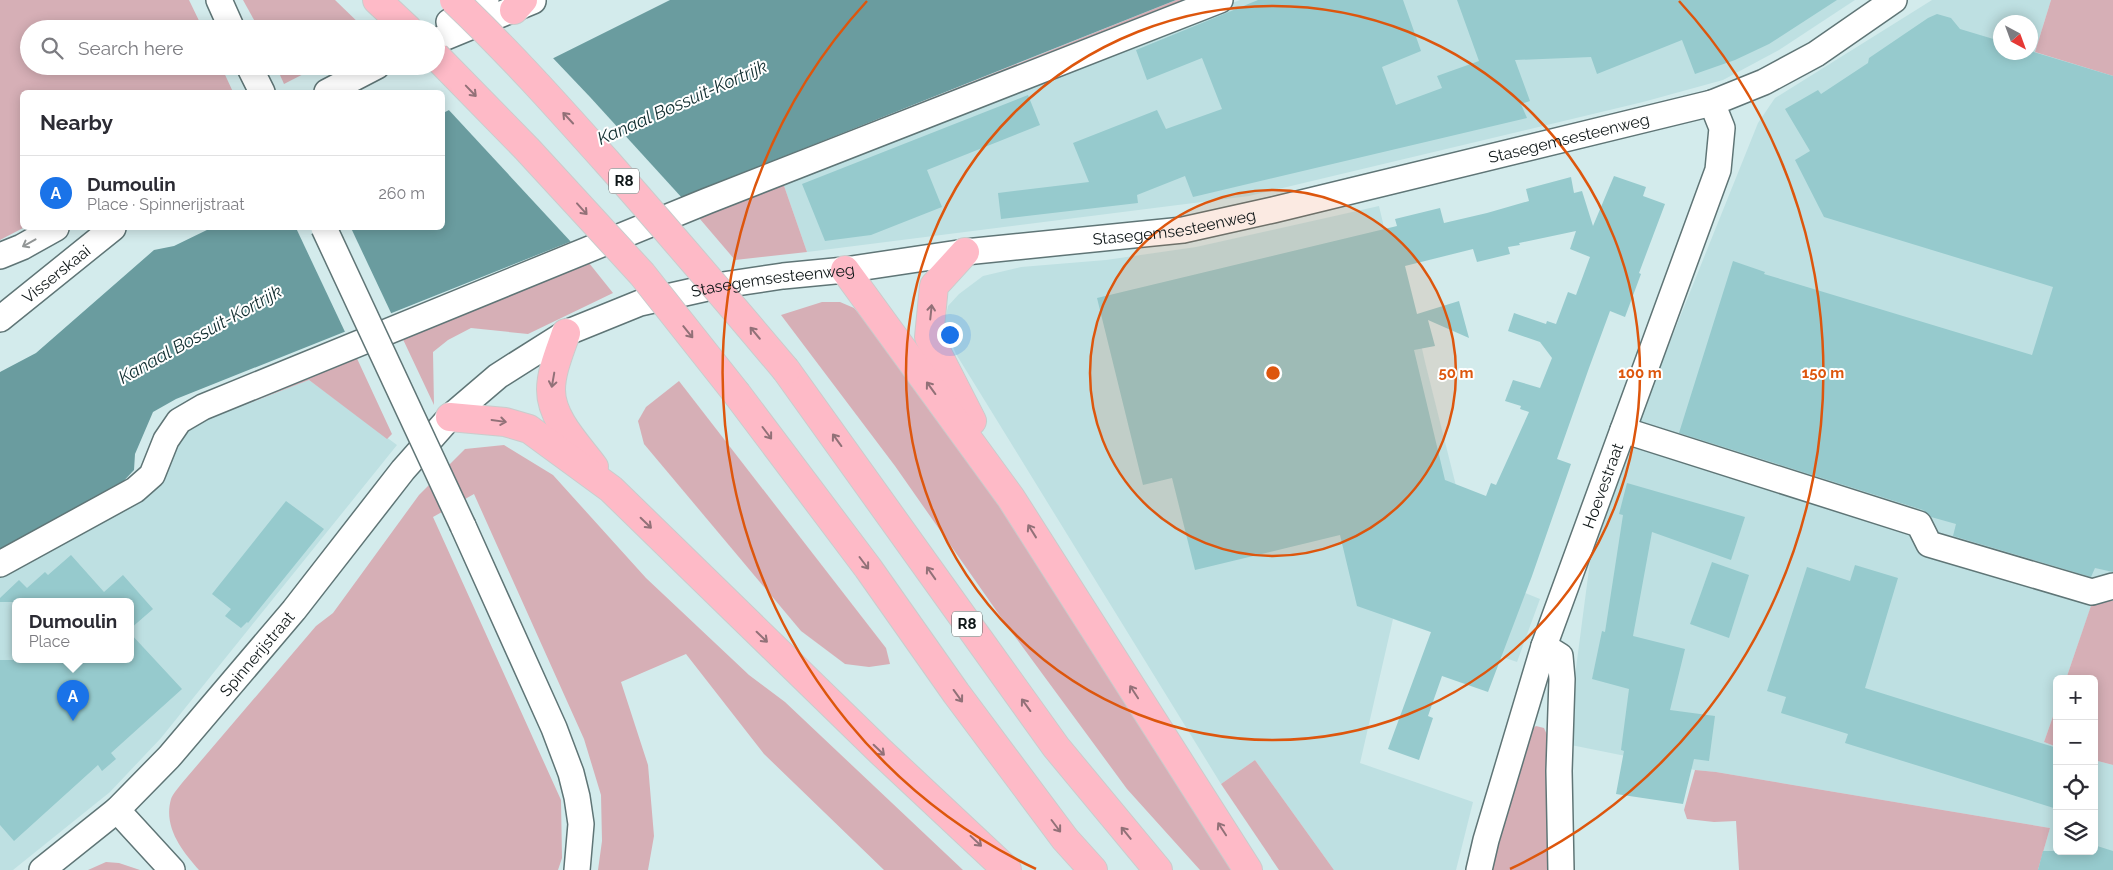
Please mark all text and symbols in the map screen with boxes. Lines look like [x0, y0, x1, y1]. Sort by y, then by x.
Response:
north arrow [1993, 15, 2038, 60]
search box [20, 20, 445, 75]
icon: search [38, 34, 66, 62]
text: Search here [78, 37, 184, 59]
water label: Kanaal Bossuit-Kortrijk [594, 55, 771, 149]
one-way arrow [465, 85, 477, 97]
street label: Stasegemsesteenweg [1486, 109, 1651, 167]
text: Nearby [40, 110, 113, 135]
one-way arrow [562, 111, 574, 124]
road number: R8 [609, 168, 639, 194]
text: Dumoulin [87, 173, 176, 195]
text: A [51, 184, 61, 203]
text: 260 m [378, 184, 425, 203]
text: Place · Spinnerijstraat [87, 195, 245, 214]
one-way arrow [576, 203, 588, 216]
street label: Stasegemsesteenweg [1092, 205, 1257, 249]
one-way arrow [21, 238, 36, 248]
street label: Visserskaai [18, 241, 94, 307]
street label: Stasegemsesteenweg [689, 259, 856, 301]
water label: Kanaal Bossuit-Kortrijk [115, 280, 286, 388]
one-way arrow [926, 304, 936, 320]
your location [937, 322, 963, 348]
one-way arrow [682, 326, 693, 339]
one-way arrow [749, 326, 760, 339]
centre of rings [1264, 364, 1282, 382]
text: 50 m [1438, 364, 1474, 382]
text: 100 m [1618, 364, 1662, 382]
text: 150 m [1802, 364, 1844, 382]
one-way arrow [547, 372, 557, 388]
one-way arrow [926, 381, 936, 395]
one-way arrow [490, 417, 506, 427]
one-way arrow [761, 426, 772, 439]
one-way arrow [832, 434, 843, 448]
street label: Hoevestraat [1578, 440, 1627, 531]
one-way arrow [640, 517, 652, 529]
one-way arrow [1027, 525, 1037, 539]
one-way arrow [859, 556, 869, 570]
one-way arrow [926, 566, 936, 580]
popup [12, 598, 134, 663]
street label: Spinnerijstraat [216, 607, 299, 700]
text: Dumoulin [29, 610, 117, 632]
road number: R8 [952, 612, 982, 636]
one-way arrow [756, 631, 769, 643]
text: Place [29, 632, 70, 651]
map controls [2053, 675, 2098, 855]
button: + [2053, 675, 2098, 720]
pin: A [57, 680, 89, 721]
one-way arrow [1129, 685, 1140, 699]
one-way arrow [953, 689, 963, 703]
one-way arrow [1021, 698, 1031, 712]
button: − [2053, 720, 2098, 765]
one-way arrow [873, 744, 885, 756]
button: locate [2053, 765, 2098, 810]
button: layers [2053, 810, 2098, 855]
one-way arrow [1050, 819, 1061, 832]
one-way arrow [1216, 822, 1227, 836]
one-way arrow [1121, 827, 1132, 840]
one-way arrow [969, 835, 982, 847]

